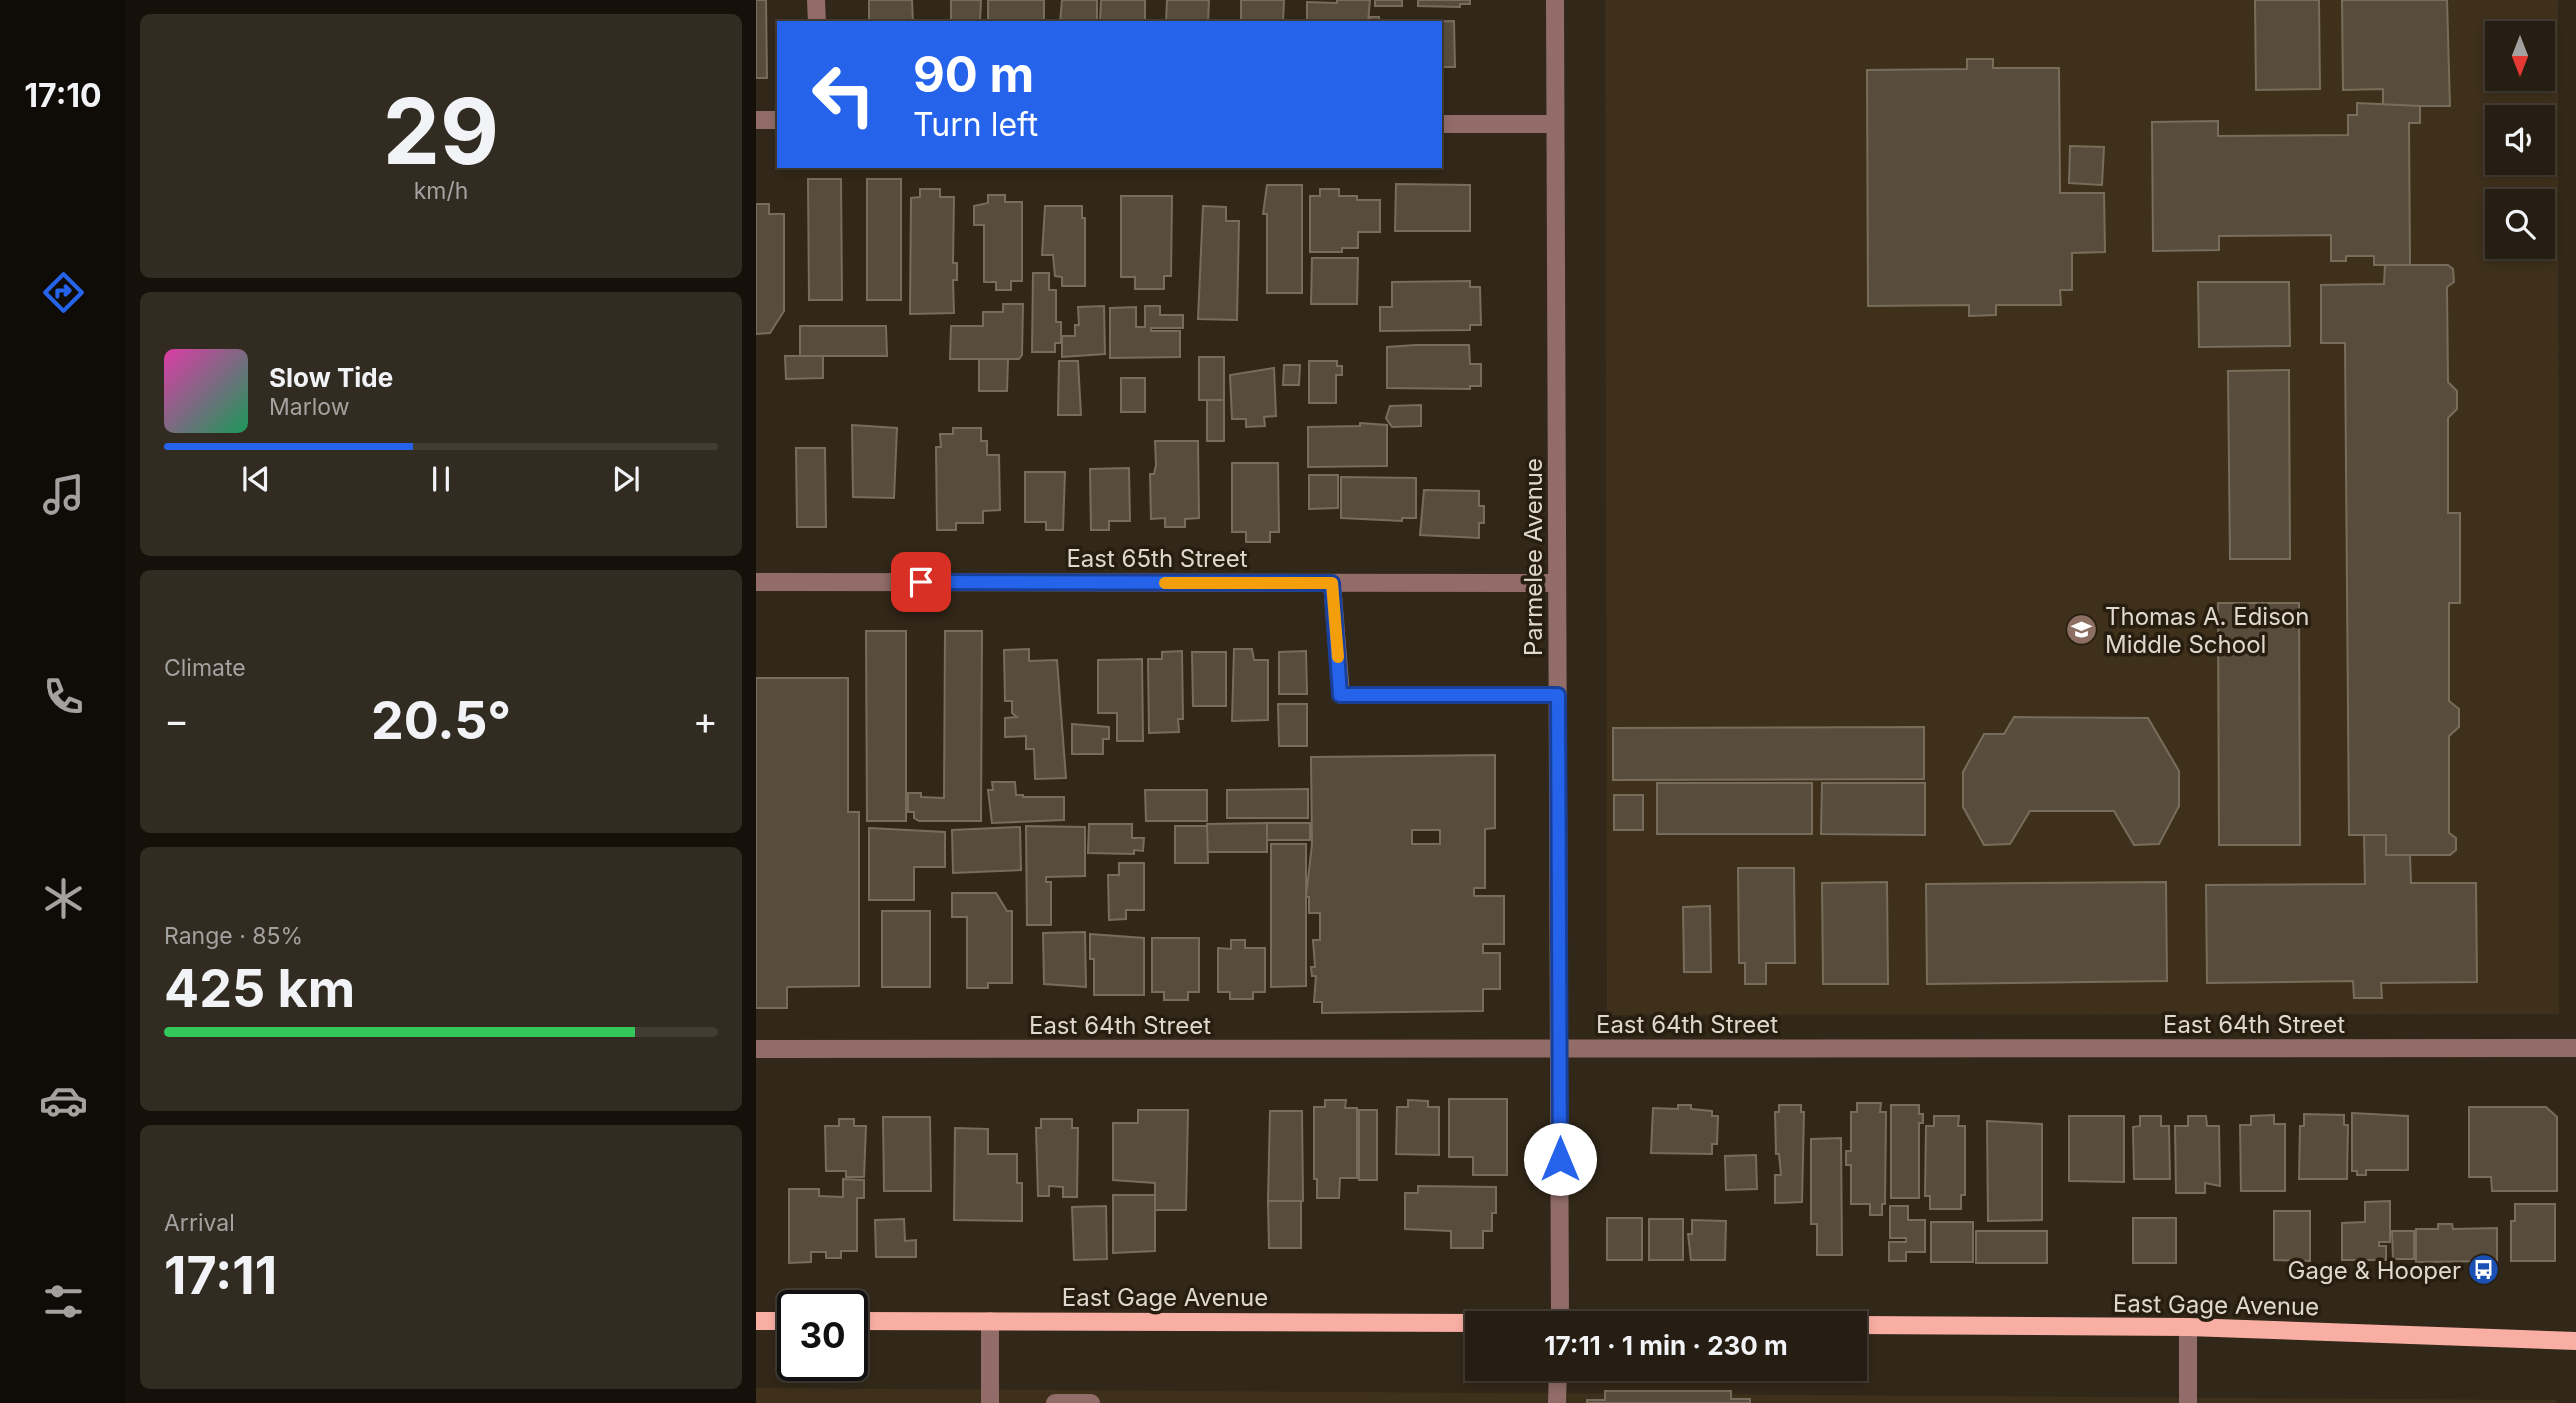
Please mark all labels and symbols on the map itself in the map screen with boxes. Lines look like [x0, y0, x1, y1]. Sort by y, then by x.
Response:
north arrow [2485, 21, 2555, 91]
street label: Parmelee Avenue [1519, 458, 1548, 656]
street label: East 65th Street [1066, 544, 1248, 573]
pin [891, 552, 951, 612]
place label: Thomas A. Edison Middle School [2105, 602, 2309, 659]
school or university icon: Thomas A. Edison Middle School [2065, 613, 2099, 647]
street label: East 64th Street [1596, 1010, 1778, 1039]
street label: East 64th Street [2163, 1010, 2345, 1039]
street label: East 64th Street [1029, 1011, 1211, 1040]
position arrow [1523, 1122, 1597, 1196]
bus stop icon: Gage & Hooper [2467, 1253, 2501, 1287]
place label: Gage & Hooper [2288, 1256, 2461, 1285]
street label: East Gage Avenue [1062, 1283, 1268, 1312]
street label: East Gage Avenue [2113, 1289, 2319, 1321]
speed limit sign: 30 [777, 1290, 868, 1381]

